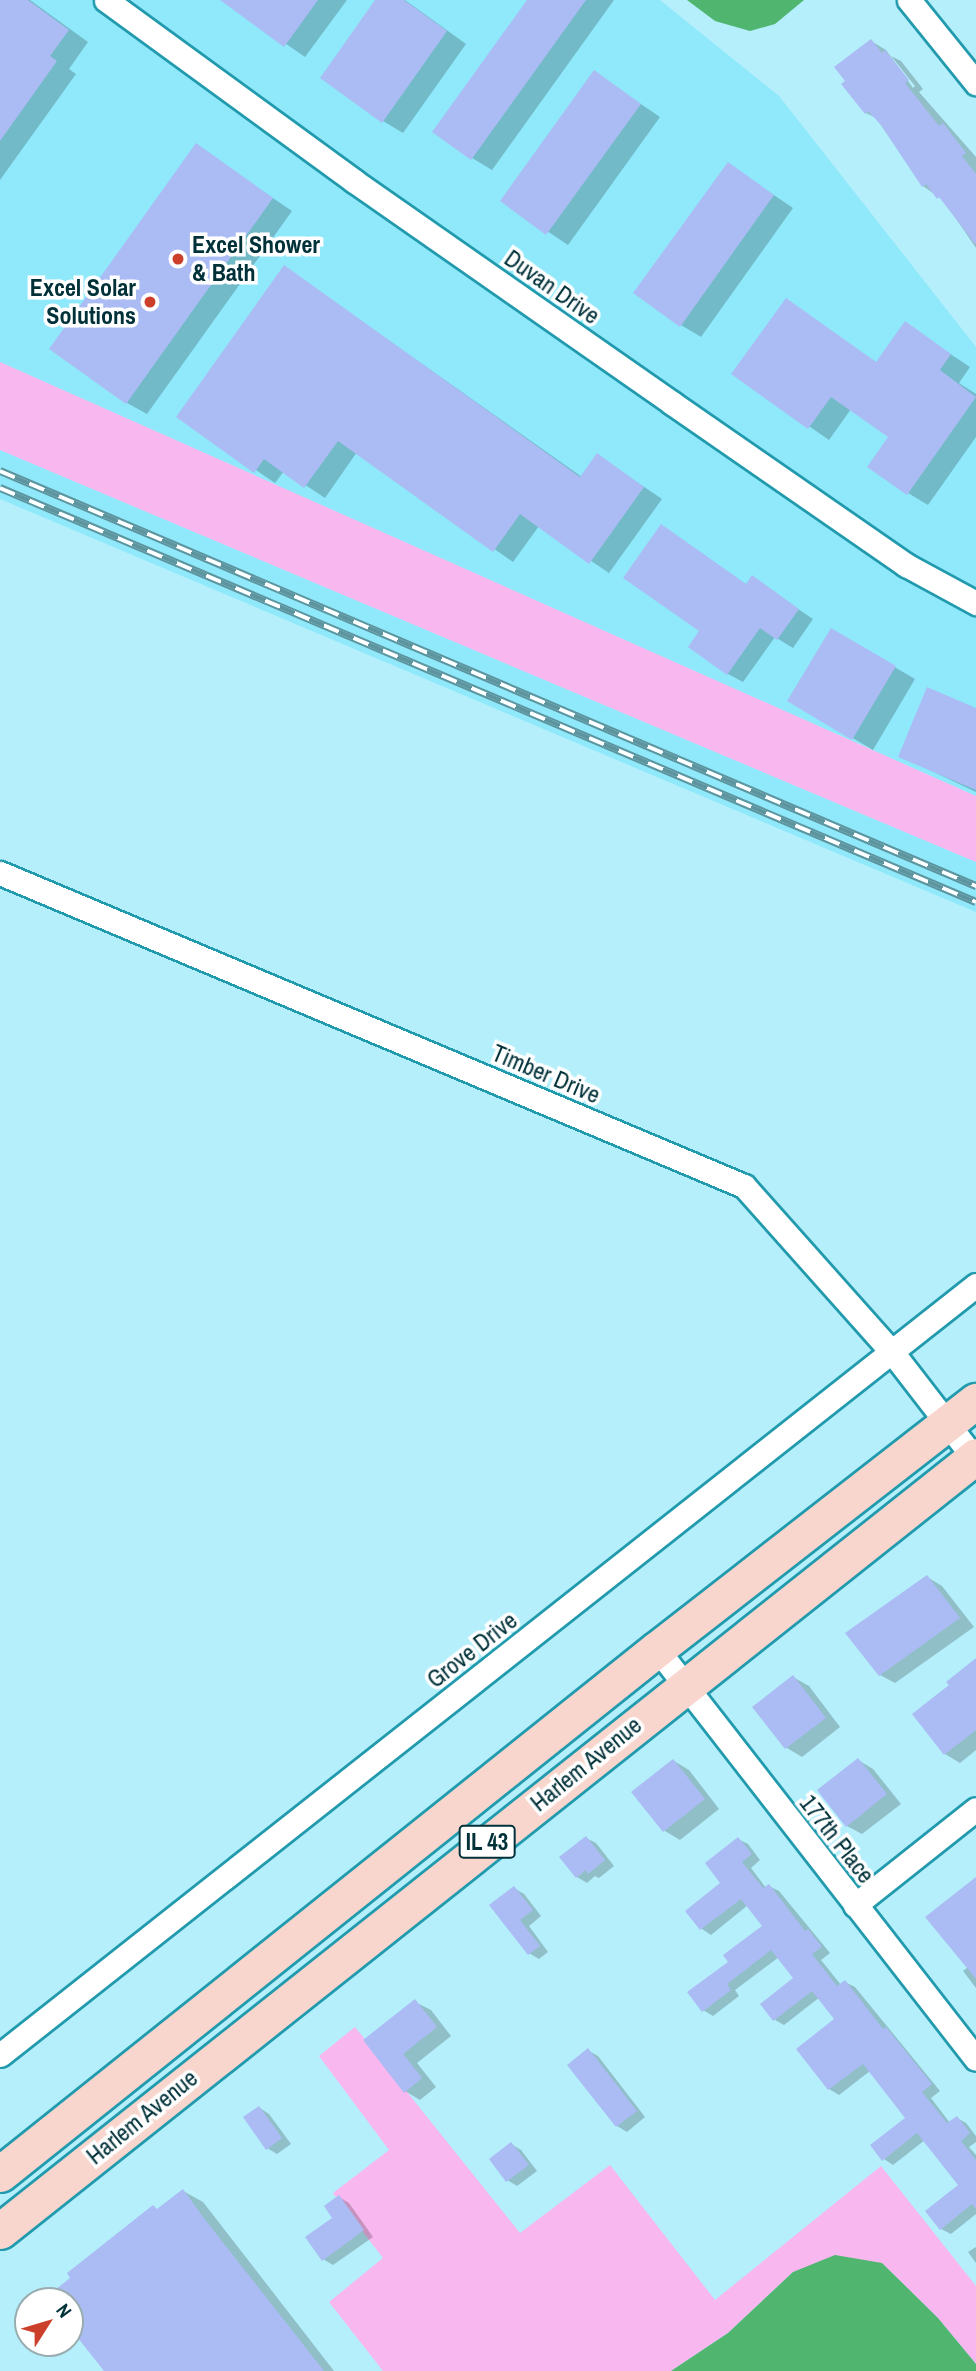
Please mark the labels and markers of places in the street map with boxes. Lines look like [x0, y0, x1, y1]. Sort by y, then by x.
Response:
place label: Excel Shower & Bath [192, 231, 320, 287]
marker: Excel Shower & Bath [170, 251, 186, 267]
place label: Excel Solar Solutions [30, 274, 136, 330]
marker: Excel Solar Solutions [142, 294, 158, 310]

